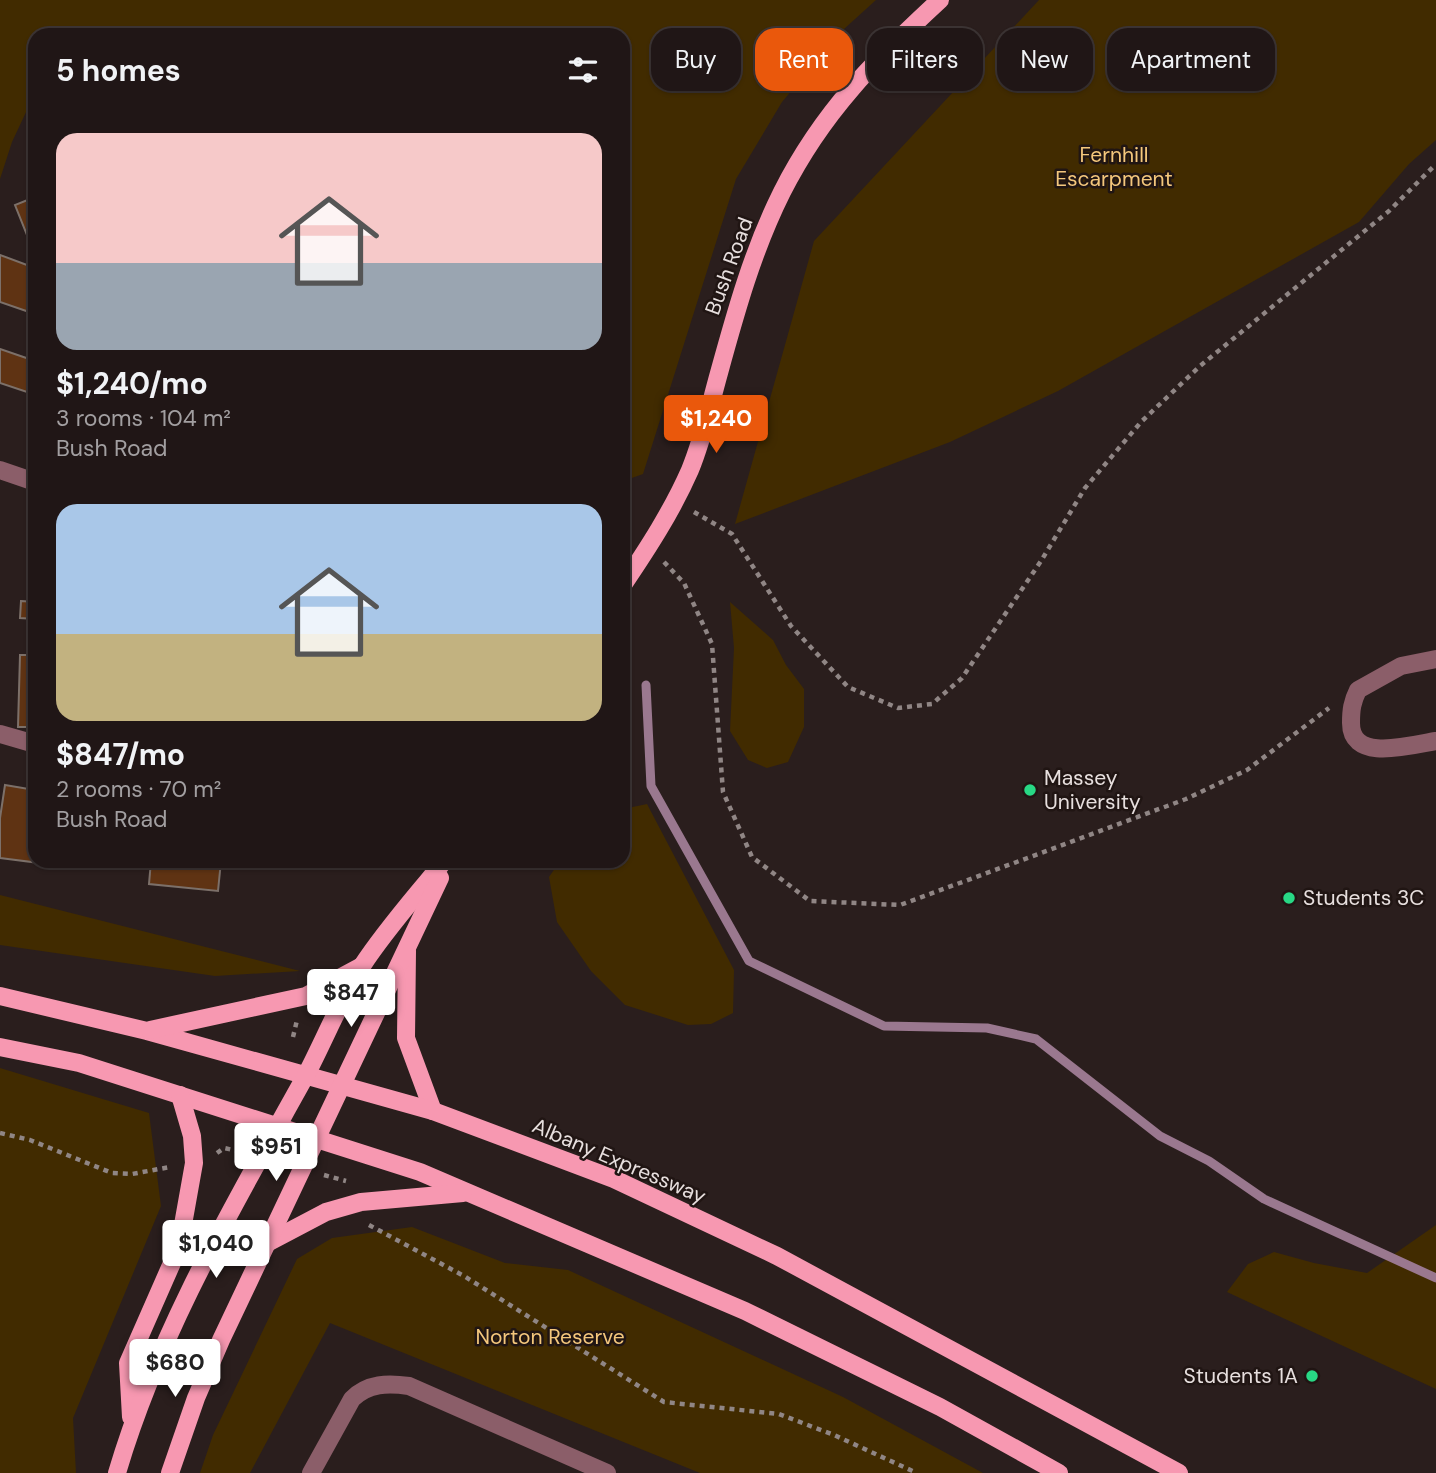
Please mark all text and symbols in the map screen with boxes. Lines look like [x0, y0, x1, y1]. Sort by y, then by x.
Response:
chip: Buy [651, 28, 741, 91]
chip: Rent [755, 28, 853, 91]
chip: Filters [867, 28, 983, 91]
chip: New [997, 28, 1093, 91]
chip: Apartment [1107, 28, 1275, 91]
text: 5 homes [56, 51, 181, 90]
icon: filters [564, 51, 602, 89]
park label: Fernhill Escarpment [1055, 141, 1173, 193]
icon: home [266, 178, 392, 304]
street label: Bush Road [698, 213, 760, 319]
text: $1,240/mo [56, 364, 208, 403]
pin: $1,240 [659, 396, 773, 455]
text: 3 rooms · 104 m² [56, 403, 231, 433]
text: $1,240 [680, 403, 752, 433]
text: Bush Road [56, 433, 167, 463]
icon: home [266, 549, 392, 675]
text: $847/mo [56, 735, 185, 774]
place label: Massey University [1044, 764, 1141, 816]
text: 2 rooms · 70 m² [56, 774, 221, 804]
marker: Massey University [1022, 782, 1038, 798]
text: Bush Road [56, 804, 167, 834]
place label: Students 3C [1303, 884, 1424, 912]
marker: Students 3C [1281, 890, 1297, 906]
pin: $847 [310, 970, 392, 1029]
text: $847 [323, 977, 379, 1007]
street label: Albany Expressway [528, 1112, 710, 1210]
pin: $951 [235, 1124, 317, 1183]
text: $951 [250, 1131, 302, 1161]
pin: $1,040 [159, 1220, 273, 1280]
text: $1,040 [178, 1228, 254, 1258]
park label: Norton Reserve [475, 1323, 625, 1351]
pin: $680 [134, 1340, 216, 1399]
text: $680 [145, 1347, 205, 1377]
place label: Students 1A [1184, 1362, 1298, 1390]
marker: Students 1A [1304, 1368, 1320, 1384]

